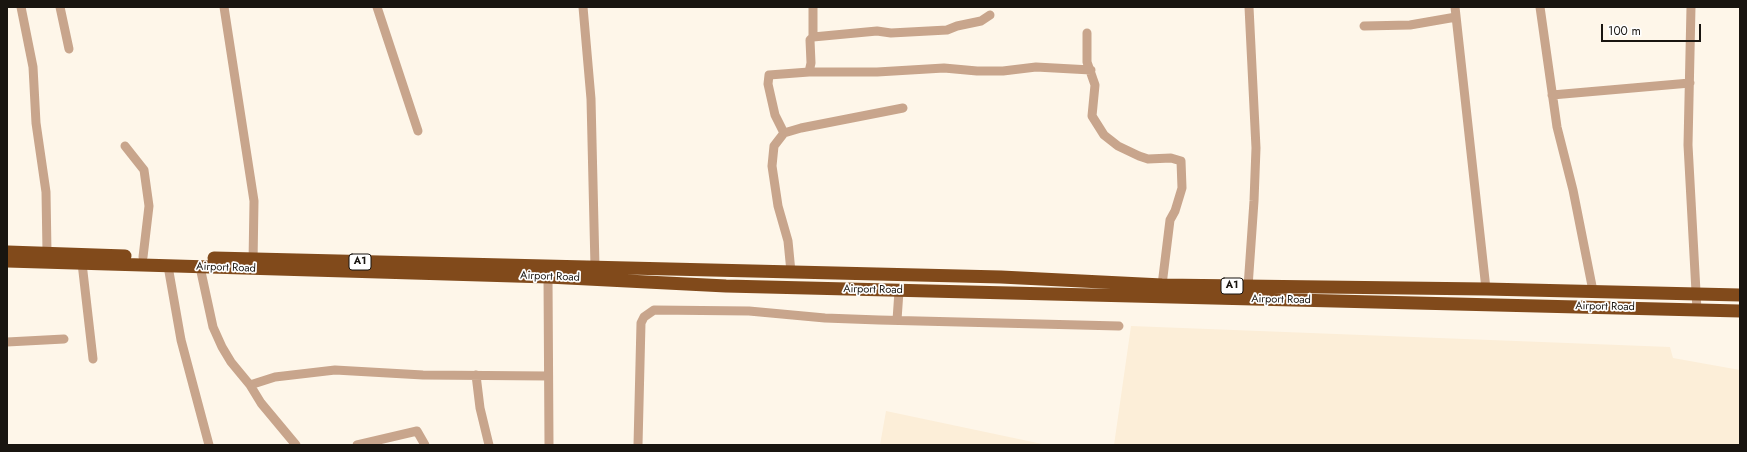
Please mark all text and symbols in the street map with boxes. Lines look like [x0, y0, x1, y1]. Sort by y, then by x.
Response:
scale bar [1603, 16, 1703, 42]
text: 100 m [1608, 22, 1641, 40]
road number: A1 [349, 254, 371, 270]
street label: Airport Road [196, 260, 256, 276]
street label: Airport Road [520, 269, 580, 285]
road number: A1 [1221, 278, 1243, 294]
street label: Airport Road [843, 283, 903, 297]
street label: Airport Road [1251, 293, 1311, 307]
street label: Airport Road [1575, 300, 1635, 314]

